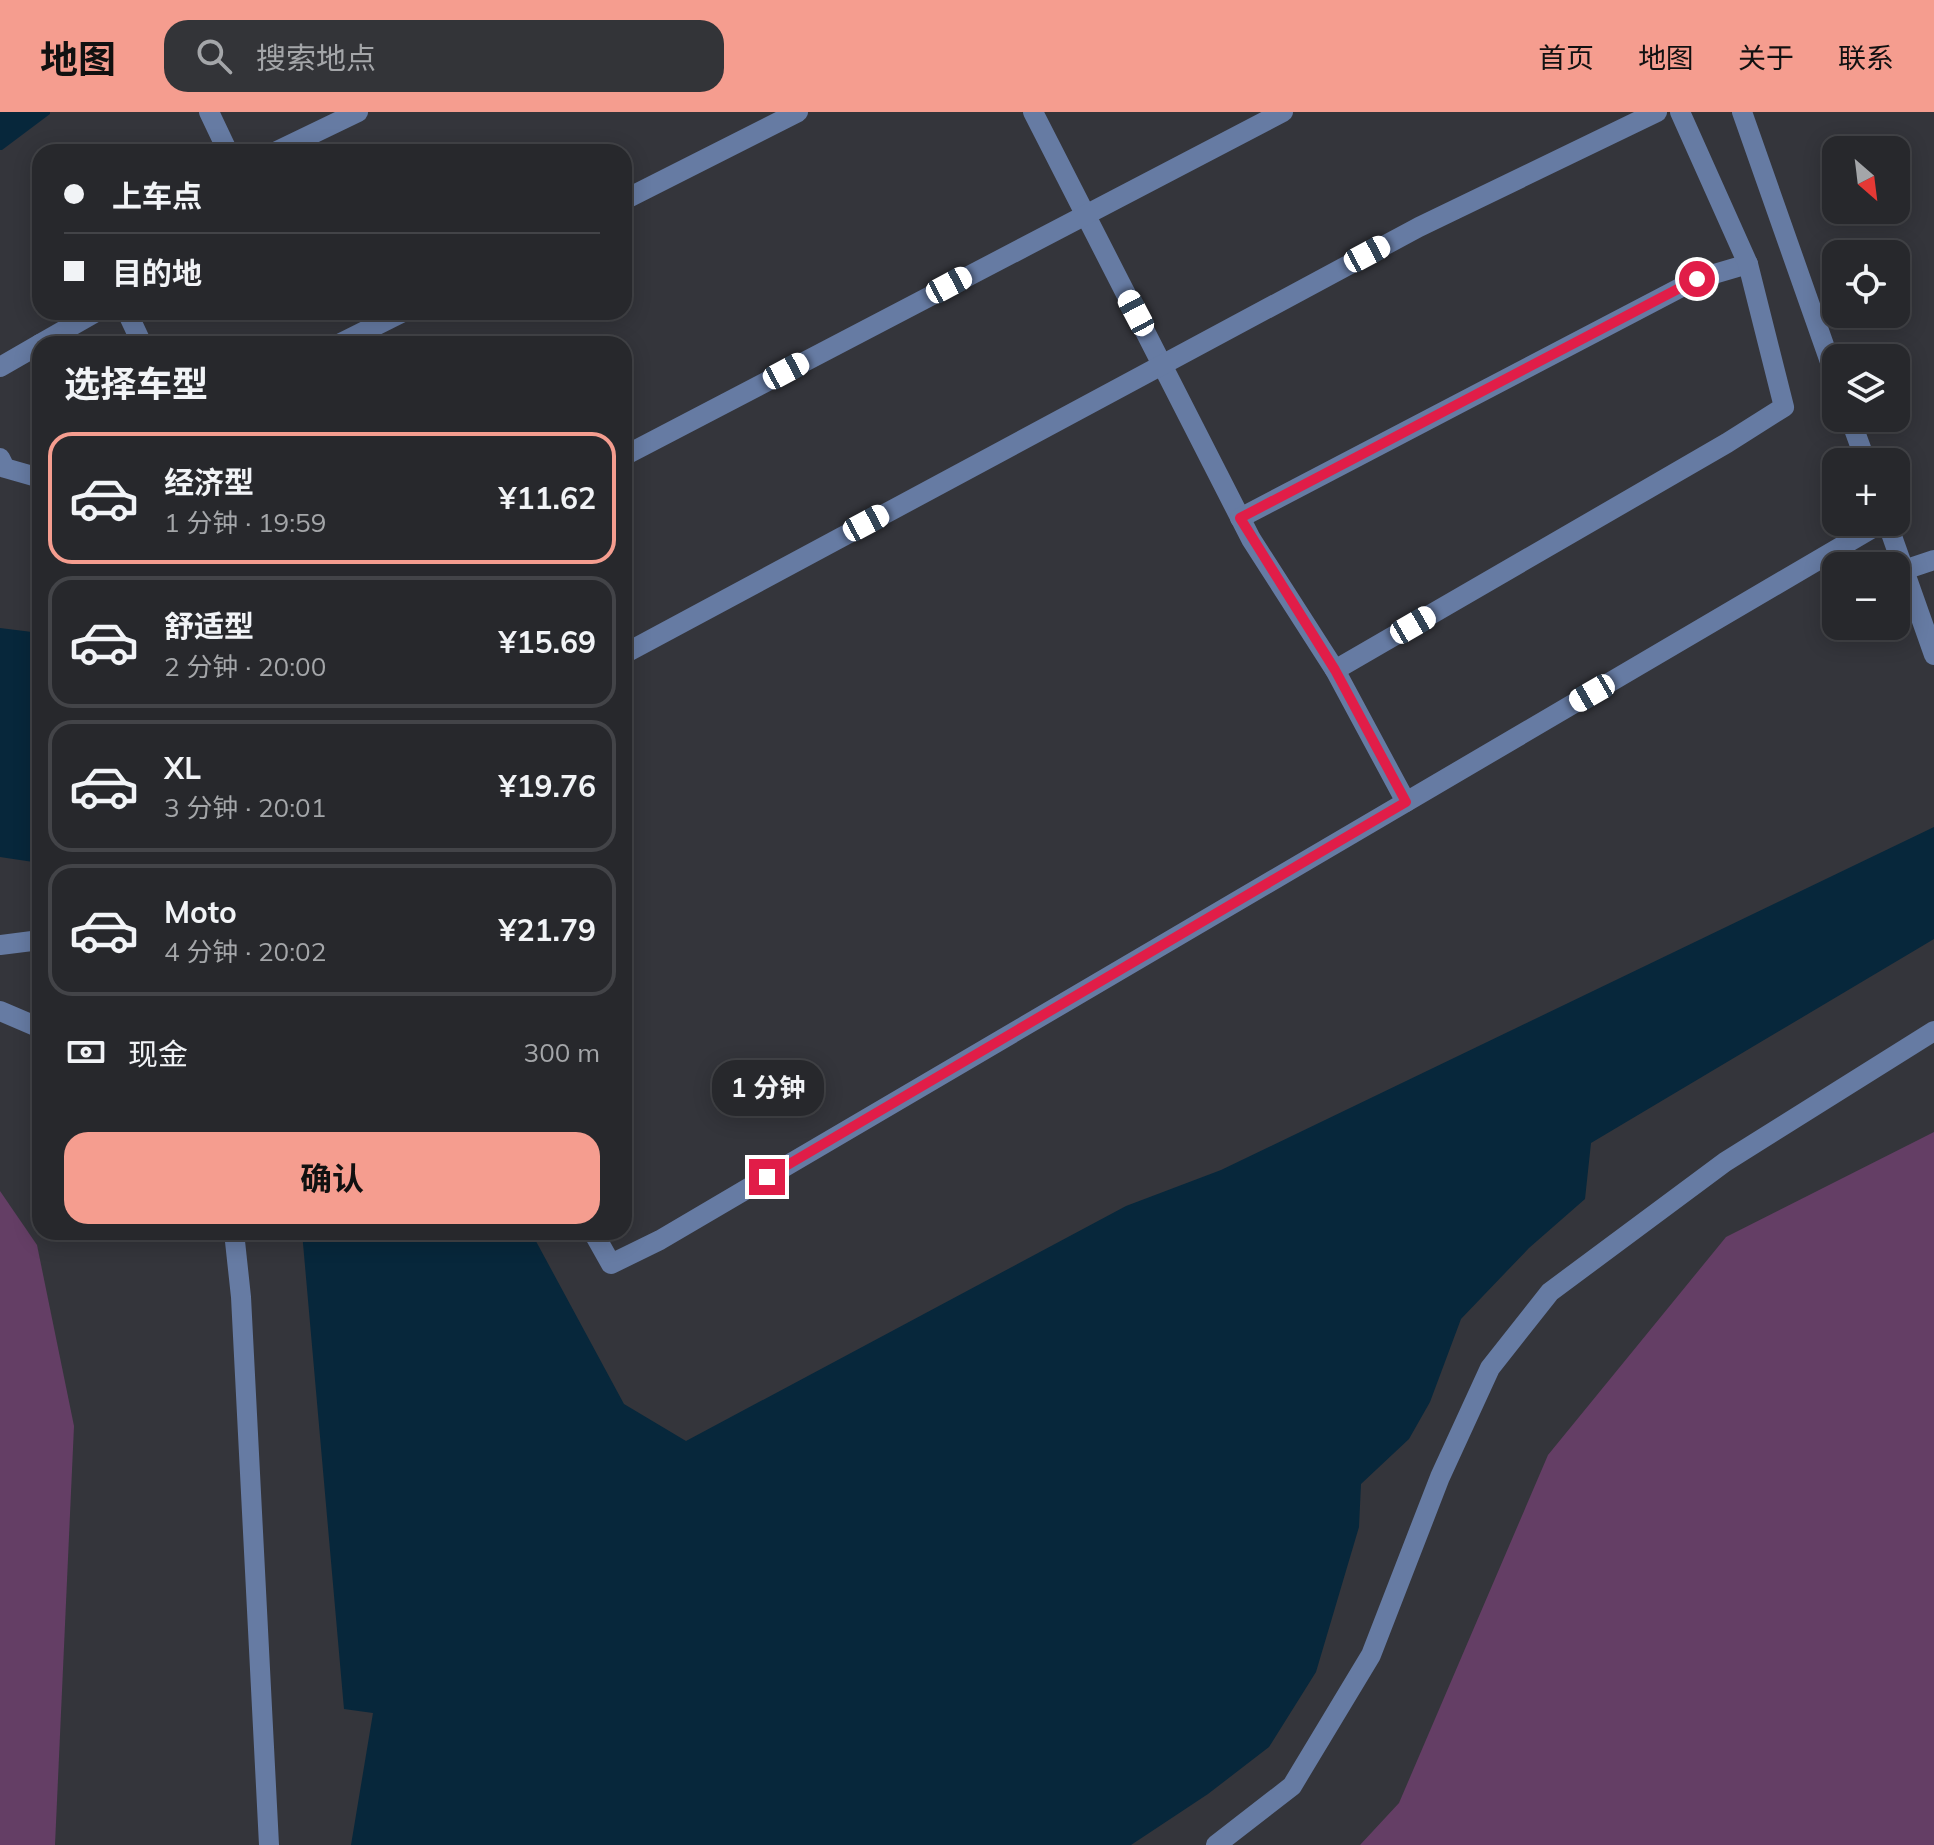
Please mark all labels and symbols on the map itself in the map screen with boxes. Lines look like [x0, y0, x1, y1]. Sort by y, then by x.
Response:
north arrow [1822, 136, 1910, 224]
car [1340, 232, 1394, 276]
route start [1679, 261, 1715, 297]
car [922, 263, 976, 307]
car [1114, 286, 1158, 340]
car [759, 349, 813, 393]
car [839, 501, 893, 545]
car [1386, 603, 1440, 647]
car [1565, 671, 1619, 715]
callout: 1 分钟 [711, 1061, 823, 1117]
route end [749, 1159, 785, 1195]

